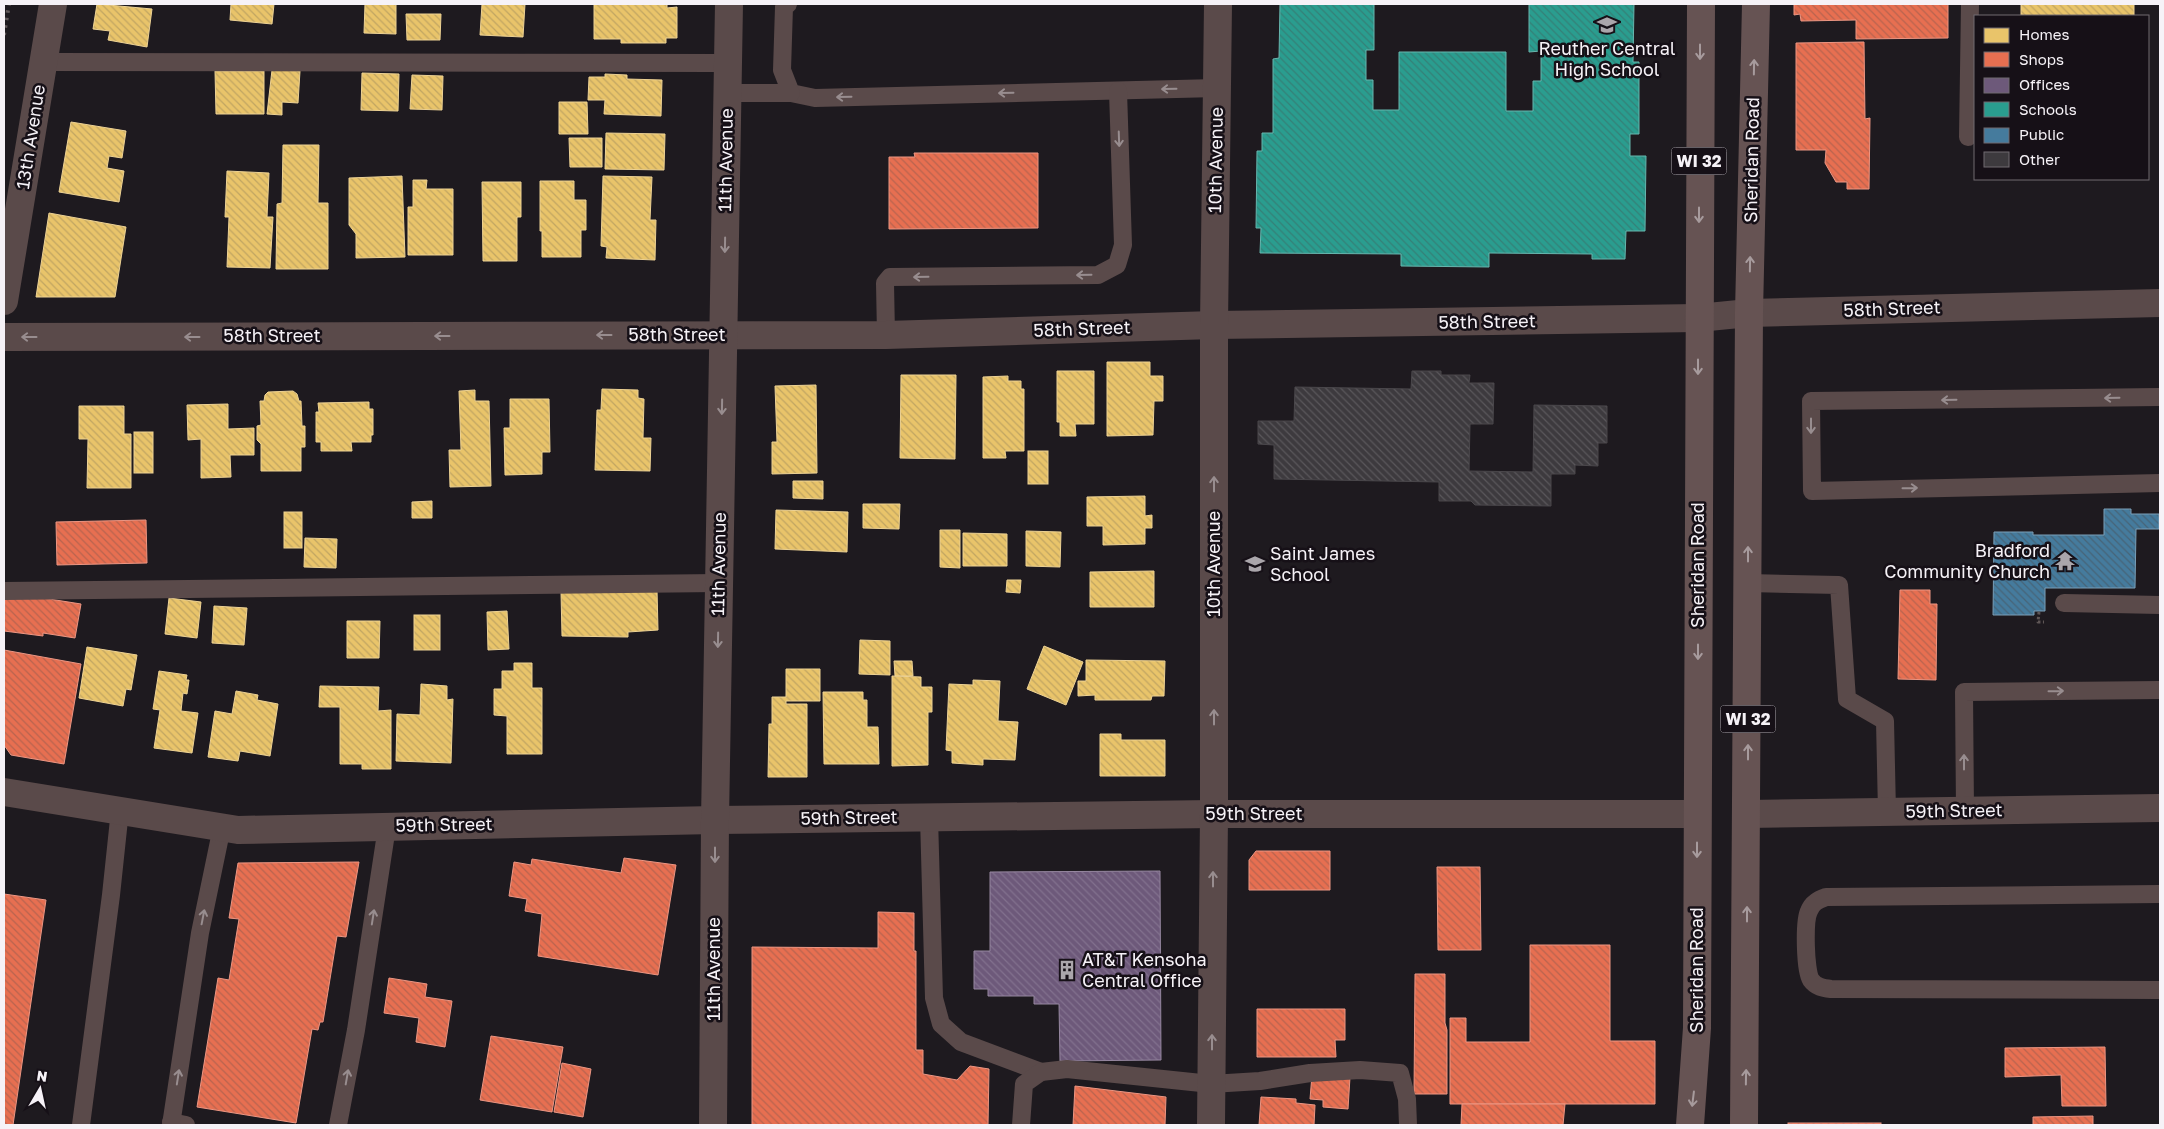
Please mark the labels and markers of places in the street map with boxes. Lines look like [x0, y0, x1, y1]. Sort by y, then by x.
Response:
school or university icon: Reuther Central High School [1596, 14, 1618, 36]
place label: Reuther Central High School [1538, 37, 1676, 80]
place label: Bradford Community Church [1884, 539, 2050, 582]
place label: Saint James School [1270, 542, 1375, 585]
temple icon: Bradford Community Church [2054, 550, 2076, 572]
school or university icon: Saint James School [1244, 553, 1266, 575]
place label: AT&T Kensoha Central Office [1082, 948, 1207, 991]
building icon: AT&T Kensoha Central Office [1056, 959, 1078, 981]

